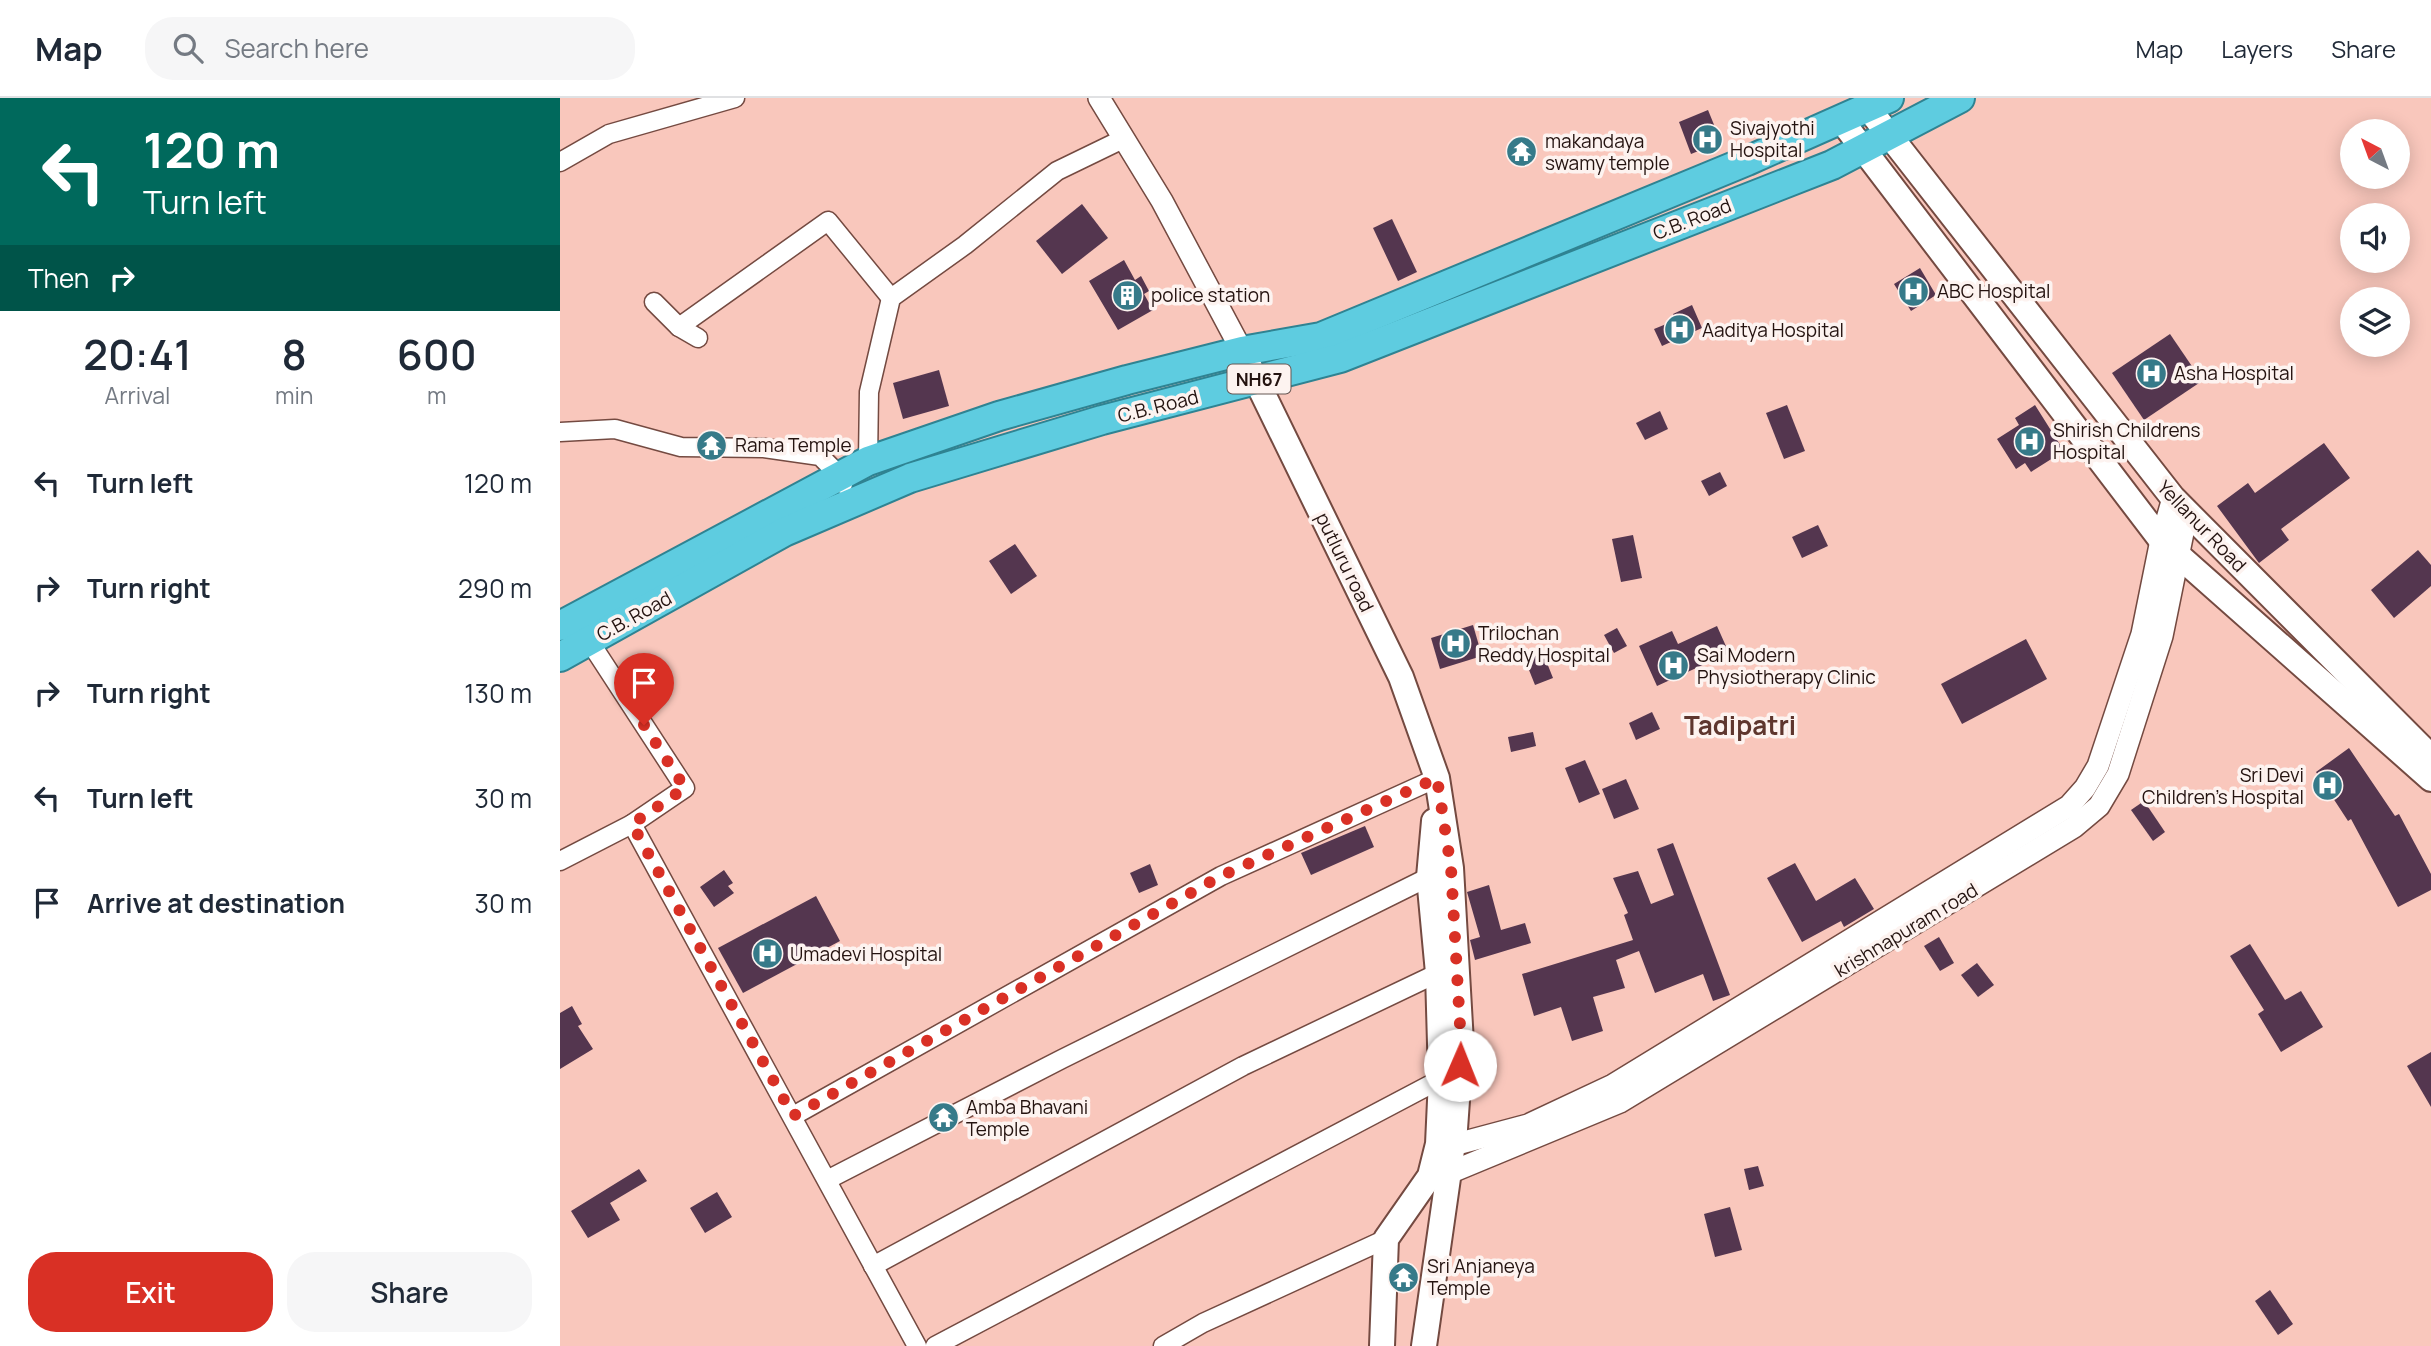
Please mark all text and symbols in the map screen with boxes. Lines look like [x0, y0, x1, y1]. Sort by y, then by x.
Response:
search box [145, 17, 635, 80]
text: Map [35, 26, 103, 71]
icon: search [169, 29, 207, 67]
text: Search here [225, 30, 369, 66]
text: Map [2136, 32, 2183, 65]
text: Layers [2221, 32, 2293, 65]
text: Share [2331, 32, 2396, 65]
place label: Sivajyothi Hospital [1730, 115, 1815, 163]
text: 120 m [143, 116, 280, 183]
north arrow [2340, 119, 2410, 189]
map controls [2340, 119, 2410, 357]
hospital icon: Sivajyothi Hospital [1690, 122, 1724, 156]
icon: left [28, 126, 119, 217]
place label: makandaya swamy temple [1545, 128, 1670, 176]
temple icon: makandaya swamy temple [1505, 135, 1539, 169]
text: Turn left [143, 180, 267, 224]
street label: C.B. Road [1649, 192, 1735, 246]
button: sound [2340, 203, 2410, 273]
icon: right [103, 259, 141, 297]
text: Then [28, 260, 89, 296]
hospital icon: ABC Hospital [1897, 274, 1931, 308]
building icon: police station [1111, 278, 1145, 312]
place label: ABC Hospital [1937, 278, 2051, 304]
place label: police station [1151, 282, 1270, 308]
button: layers [2340, 287, 2410, 357]
hospital icon: Aaditya Hospital [1662, 313, 1696, 347]
place label: Aaditya Hospital [1702, 317, 1844, 343]
text: 20:41 [83, 325, 192, 383]
text: 8 [282, 325, 307, 383]
text: 600 [397, 325, 477, 383]
hospital icon: Asha Hospital [2134, 356, 2168, 390]
place label: Asha Hospital [2174, 360, 2294, 386]
road number: NH67 [1228, 365, 1290, 394]
text: Arrival [105, 379, 170, 411]
text: min [275, 379, 313, 411]
text: m [427, 379, 446, 411]
street label: C.B. Road [1115, 383, 1201, 429]
place label: Shirish Childrens Hospital [2053, 417, 2201, 465]
hospital icon: Shirish Childrens Hospital [2013, 424, 2047, 458]
temple icon: Rama Temple [695, 428, 729, 462]
place label: Rama Temple [735, 432, 852, 458]
icon: left [28, 464, 66, 502]
text: Turn left [87, 465, 194, 501]
text: 120 m [464, 465, 532, 501]
street label: Yellanur Road [2152, 475, 2252, 577]
street label: putluru road [1310, 508, 1380, 616]
icon: right [28, 569, 66, 607]
text: Turn right [87, 570, 211, 606]
text: 290 m [458, 570, 532, 606]
street label: C.B. Road [592, 585, 676, 647]
place label: Trilochan Reddy Hospital [1478, 620, 1610, 668]
hospital icon: Trilochan Reddy Hospital [1438, 627, 1472, 661]
place label: Sai Modern Physiotherapy Clinic [1697, 642, 1876, 690]
hospital icon: Sai Modern Physiotherapy Clinic [1657, 649, 1691, 683]
pin [614, 653, 674, 725]
icon: arrive [625, 664, 663, 702]
icon: right [28, 674, 66, 712]
text: Turn right [87, 675, 211, 711]
text: 130 m [464, 675, 532, 711]
district label: Tadipatri [1684, 707, 1796, 743]
place label: Sri Devi Children's Hospital [2142, 762, 2304, 810]
hospital icon: Sri Devi Children's Hospital [2310, 769, 2344, 803]
icon: left [28, 779, 66, 817]
text: Turn left [87, 780, 194, 816]
text: 30 m [475, 780, 532, 816]
street label: krishnapuram road [1829, 877, 1983, 983]
icon: arrive [28, 884, 66, 922]
text: Arrive at destination [87, 885, 345, 921]
text: 30 m [475, 885, 532, 921]
hospital icon: Umadevi Hospital [750, 937, 784, 971]
place label: Umadevi Hospital [790, 941, 942, 967]
position arrow [1423, 1028, 1497, 1102]
place label: Amba Bhavani Temple [966, 1094, 1088, 1142]
temple icon: Amba Bhavani Temple [926, 1101, 960, 1135]
button: Exit [28, 1252, 273, 1332]
button: Share [287, 1252, 532, 1332]
place label: Sri Anjaneya Temple [1427, 1253, 1535, 1301]
temple icon: Sri Anjaneya Temple [1387, 1260, 1421, 1294]

